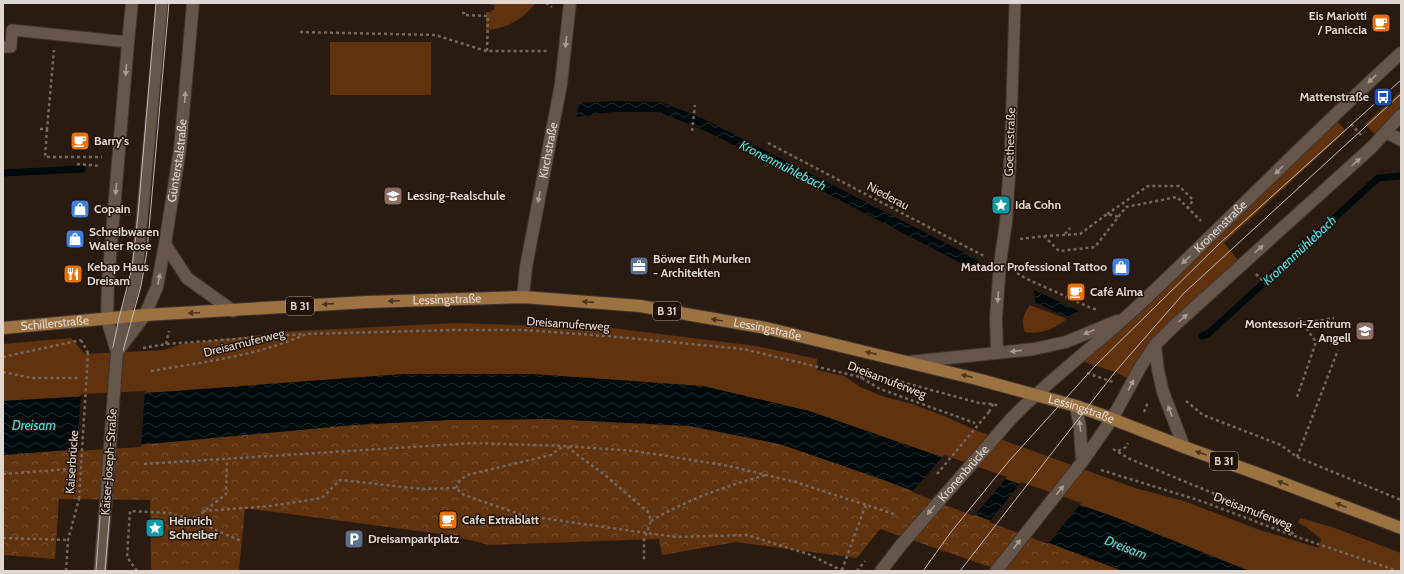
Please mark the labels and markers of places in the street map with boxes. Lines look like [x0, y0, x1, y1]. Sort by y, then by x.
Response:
place label: Eis Mariotti / Paniccia [1309, 8, 1367, 37]
cafe icon: Eis Mariotti / Paniccia [1370, 12, 1392, 34]
bus stop icon: Mattenstraße [1372, 86, 1394, 108]
place label: Mattenstraße [1299, 89, 1369, 104]
cafe icon: Barry's [69, 130, 91, 152]
place label: Barry's [94, 133, 129, 148]
school or university icon: Lessing-Realschule [382, 185, 404, 207]
place label: Lessing-Realschule [407, 188, 505, 203]
place icon: Ida Cohn [990, 194, 1012, 216]
place label: Ida Cohn [1015, 197, 1061, 212]
shop icon: Copain [69, 198, 91, 220]
place label: Copain [94, 201, 130, 216]
place label: Schreibwaren Walter Rose [89, 224, 159, 253]
shop icon: Schreibwaren Walter Rose [64, 228, 86, 250]
place label: Böwer Eith Murken - Architekten [653, 251, 751, 280]
office icon: Böwer Eith Murken - Architekten [628, 255, 650, 277]
shop icon: Matador Professional Tattoo [1110, 256, 1132, 278]
place label: Kebap Haus Dreisam [87, 259, 149, 288]
place label: Matador Professional Tattoo [961, 259, 1107, 274]
restaurant icon: Kebap Haus Dreisam [62, 263, 84, 285]
cafe icon: Café Alma [1065, 281, 1087, 303]
place label: Café Alma [1090, 284, 1143, 299]
place label: Montessori-Zentrum Angell [1245, 316, 1351, 345]
school or university icon: Montessori-Zentrum Angell [1354, 320, 1376, 342]
cafe icon: Cafe Extrablatt [437, 509, 459, 531]
place label: Cafe Extrablatt [462, 512, 539, 527]
place label: Heinrich Schreiber [169, 513, 218, 542]
place icon: Heinrich Schreiber [144, 517, 166, 539]
parking icon: Dreisamparkplatz [343, 528, 365, 550]
place label: Dreisamparkplatz [368, 531, 460, 546]

